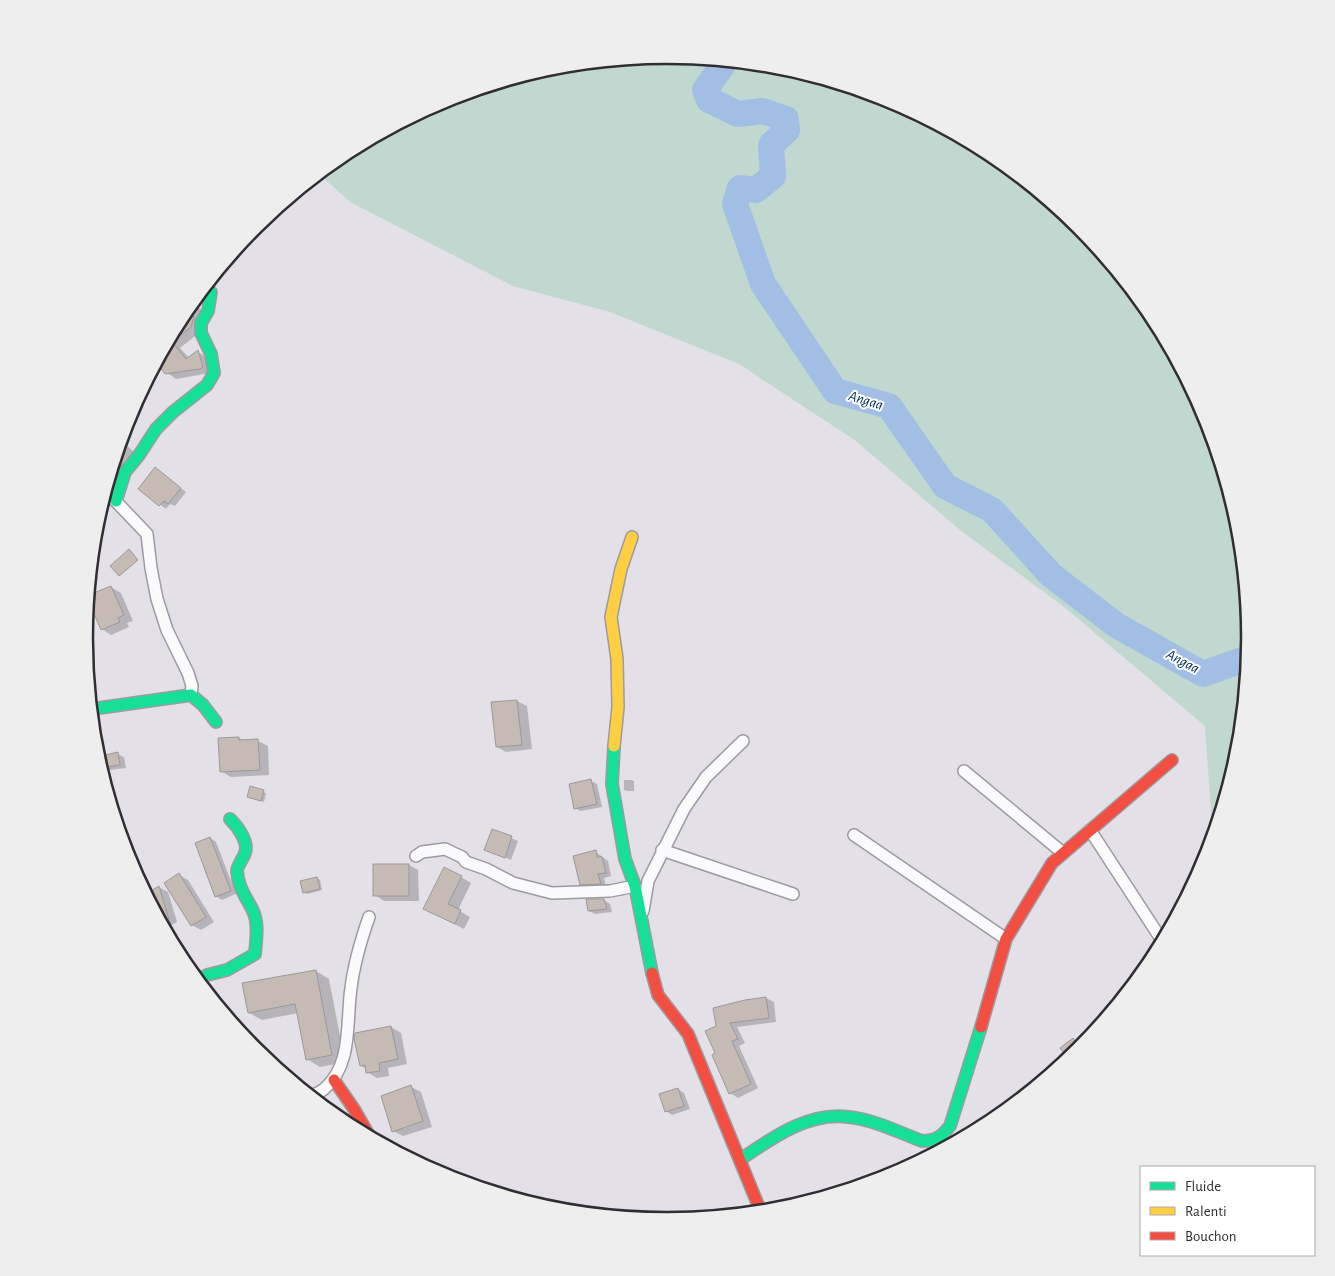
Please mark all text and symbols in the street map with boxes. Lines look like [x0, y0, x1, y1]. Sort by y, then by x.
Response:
water label: Angaa [846, 388, 885, 413]
water label: Angaa [1163, 646, 1202, 676]
legend [1140, 1166, 1315, 1256]
text: Fluide [1185, 1179, 1221, 1194]
text: Ralenti [1185, 1204, 1227, 1219]
text: Bouchon [1185, 1229, 1236, 1244]

